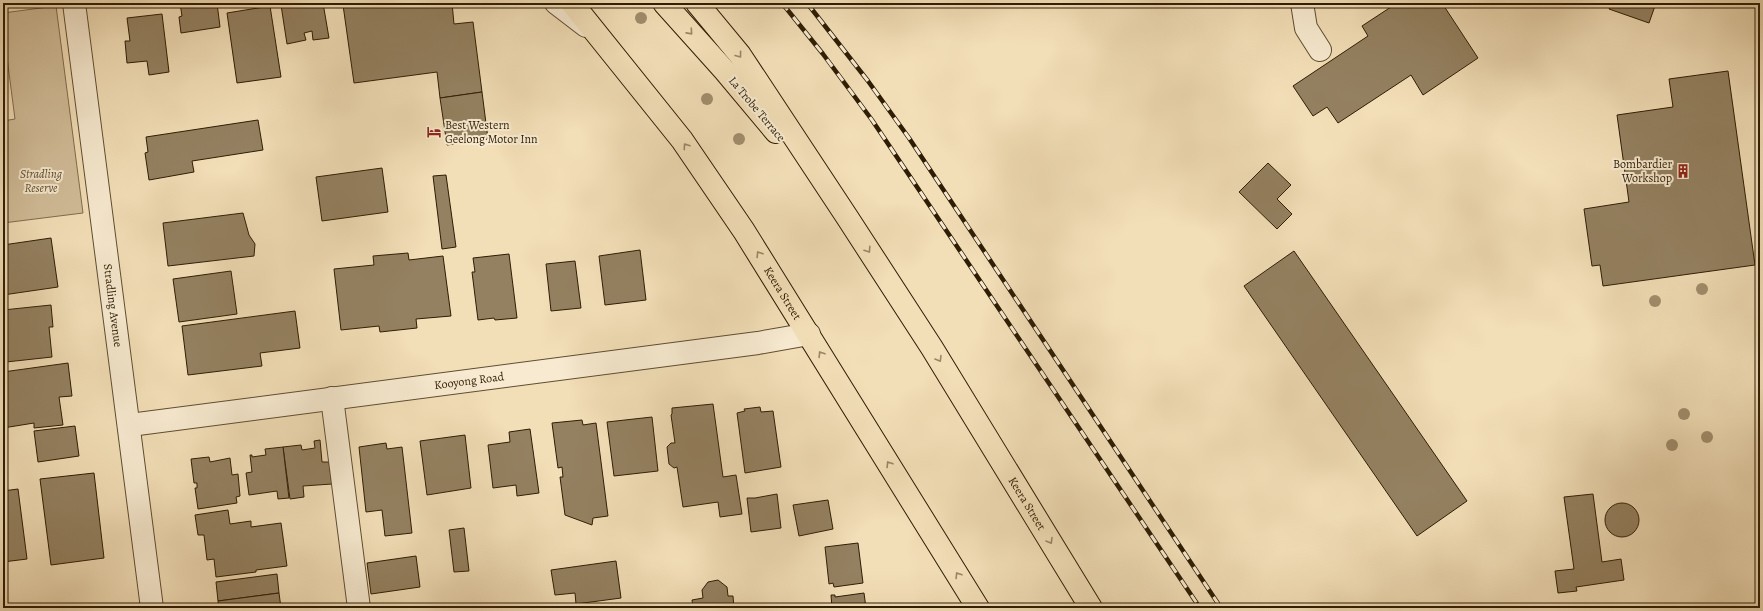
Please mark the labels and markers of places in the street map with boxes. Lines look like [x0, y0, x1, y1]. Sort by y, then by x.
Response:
place label: Best Western Geelong Motor Inn [445, 117, 538, 147]
hotel icon: Best Western Geelong Motor Inn [426, 124, 442, 140]
place label: Bombardier Workshop [1613, 156, 1672, 186]
building icon: Bombardier Workshop [1675, 163, 1691, 179]

